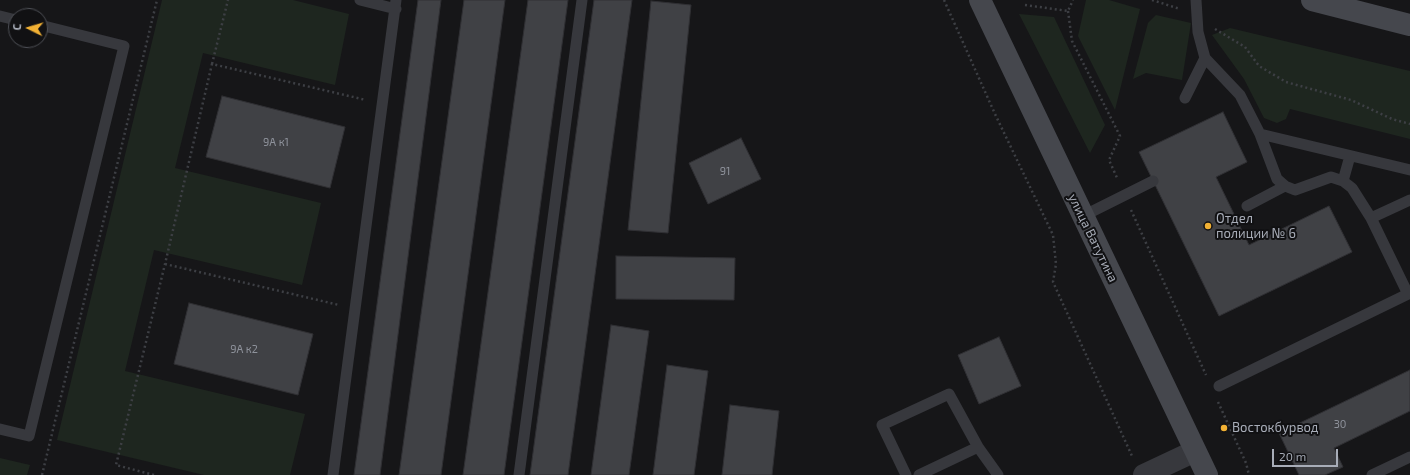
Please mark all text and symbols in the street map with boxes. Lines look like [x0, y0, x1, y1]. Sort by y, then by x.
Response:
north arrow [8, 8, 48, 48]
text: С [10, 23, 23, 31]
house number: 9А к1 [263, 135, 289, 149]
house number: 91 [720, 164, 730, 178]
street label: улица Ватутина [1065, 191, 1121, 285]
place label: Отдел полиции № 6 [1216, 211, 1296, 242]
marker: Отдел полиции № 6 [1203, 221, 1213, 231]
house number: 9А к2 [230, 342, 258, 356]
house number: 30 [1334, 417, 1346, 431]
place label: Востокбурвод [1232, 420, 1318, 436]
marker: Востокбурвод [1219, 423, 1229, 433]
scale bar [1274, 441, 1340, 467]
text: 20 m [1279, 449, 1306, 463]

